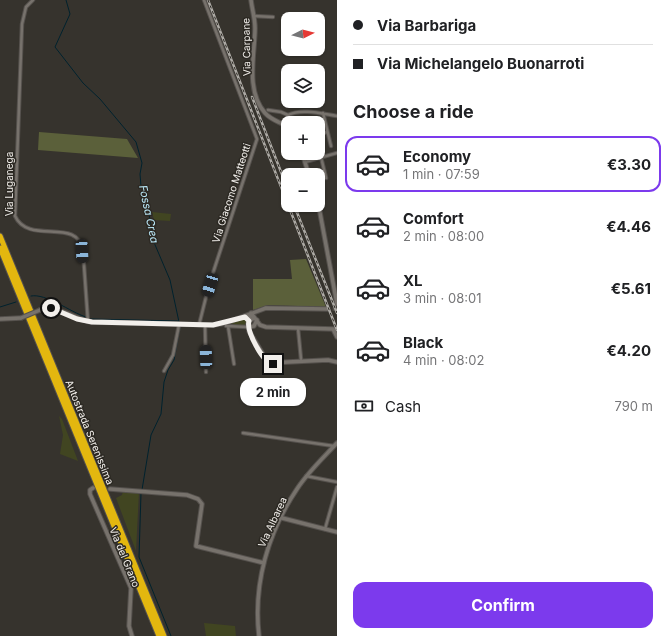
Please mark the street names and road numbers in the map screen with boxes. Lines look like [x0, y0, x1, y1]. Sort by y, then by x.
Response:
street label: Via Carpane [239, 18, 253, 76]
street label: Via Giacomo Matteotti [209, 142, 253, 244]
street label: Via Luganega [3, 152, 15, 216]
street label: Autostrada Serenissima [63, 378, 117, 486]
street label: Via Albarea [255, 495, 289, 549]
street label: Via del Grano [108, 525, 142, 589]

